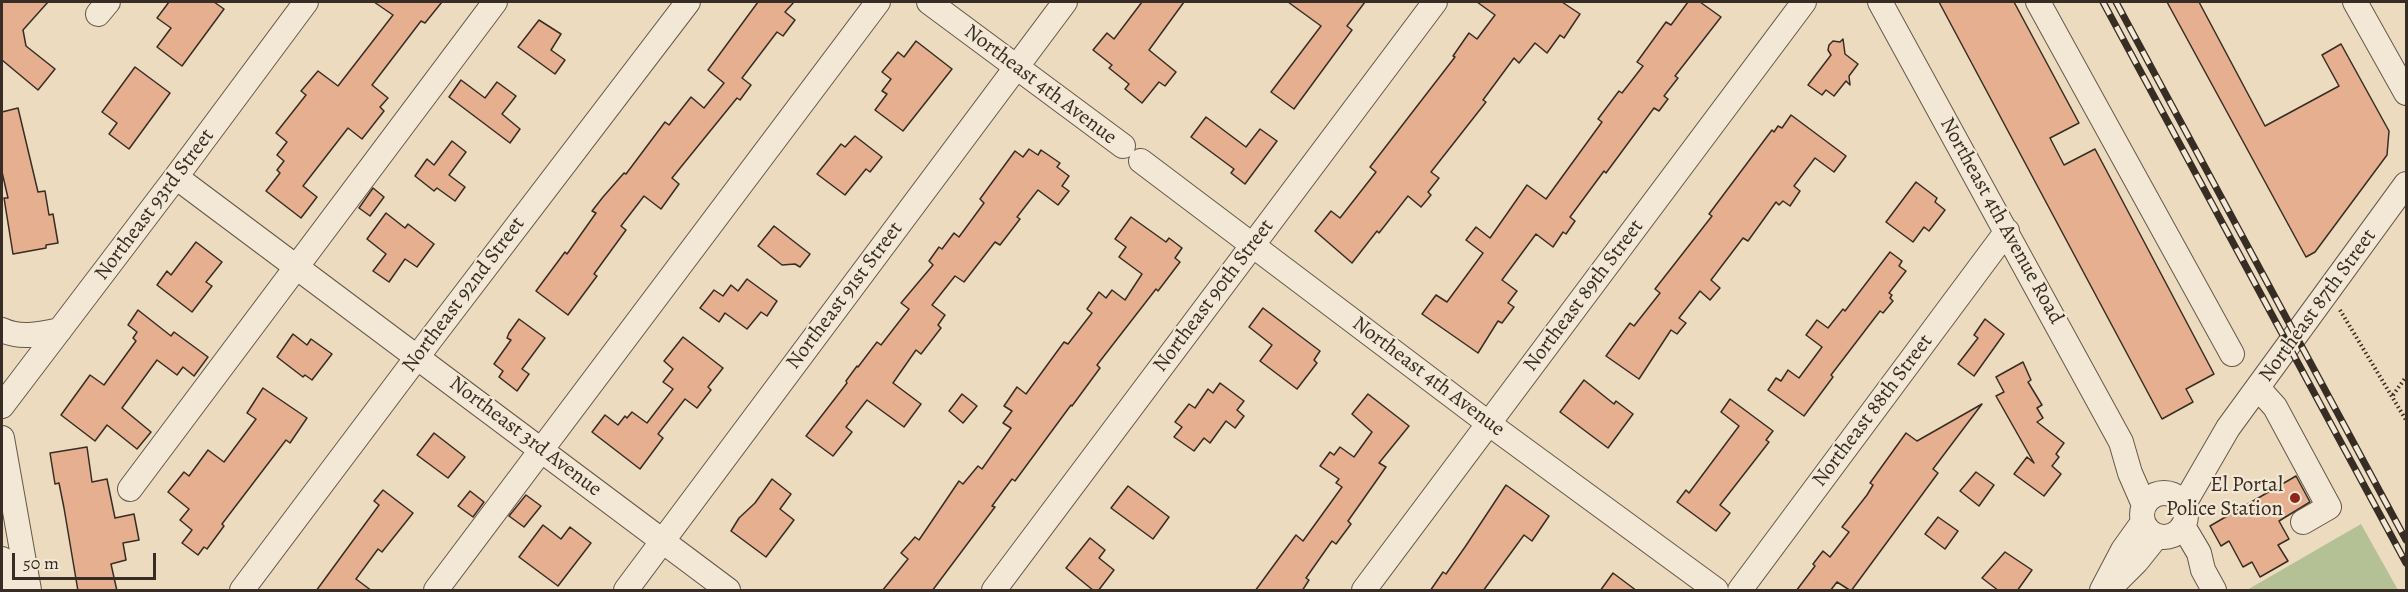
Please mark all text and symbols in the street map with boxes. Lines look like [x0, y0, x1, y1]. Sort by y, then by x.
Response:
street label: Northeast 4th Avenue [959, 19, 1121, 151]
street label: Northeast 4th Avenue Road [1934, 113, 2068, 329]
street label: Northeast 93rd Street [90, 124, 220, 286]
street label: Northeast 92nd Street [397, 212, 531, 378]
street label: Northeast 90th Street [1148, 215, 1280, 377]
street label: Northeast 89th Street [1519, 215, 1649, 377]
street label: Northeast 91st Street [781, 217, 909, 375]
street label: Northeast 87th Street [2254, 225, 2382, 387]
street label: Northeast 4th Avenue [1347, 311, 1509, 443]
street label: Northeast 88th Street [1807, 330, 1939, 492]
street label: Northeast 3rd Avenue [444, 371, 606, 503]
place label: El Portal Police Station [2166, 473, 2283, 523]
marker: El Portal Police Station [2288, 491, 2302, 505]
scale bar [15, 541, 159, 579]
text: 50 m [23, 551, 59, 575]

